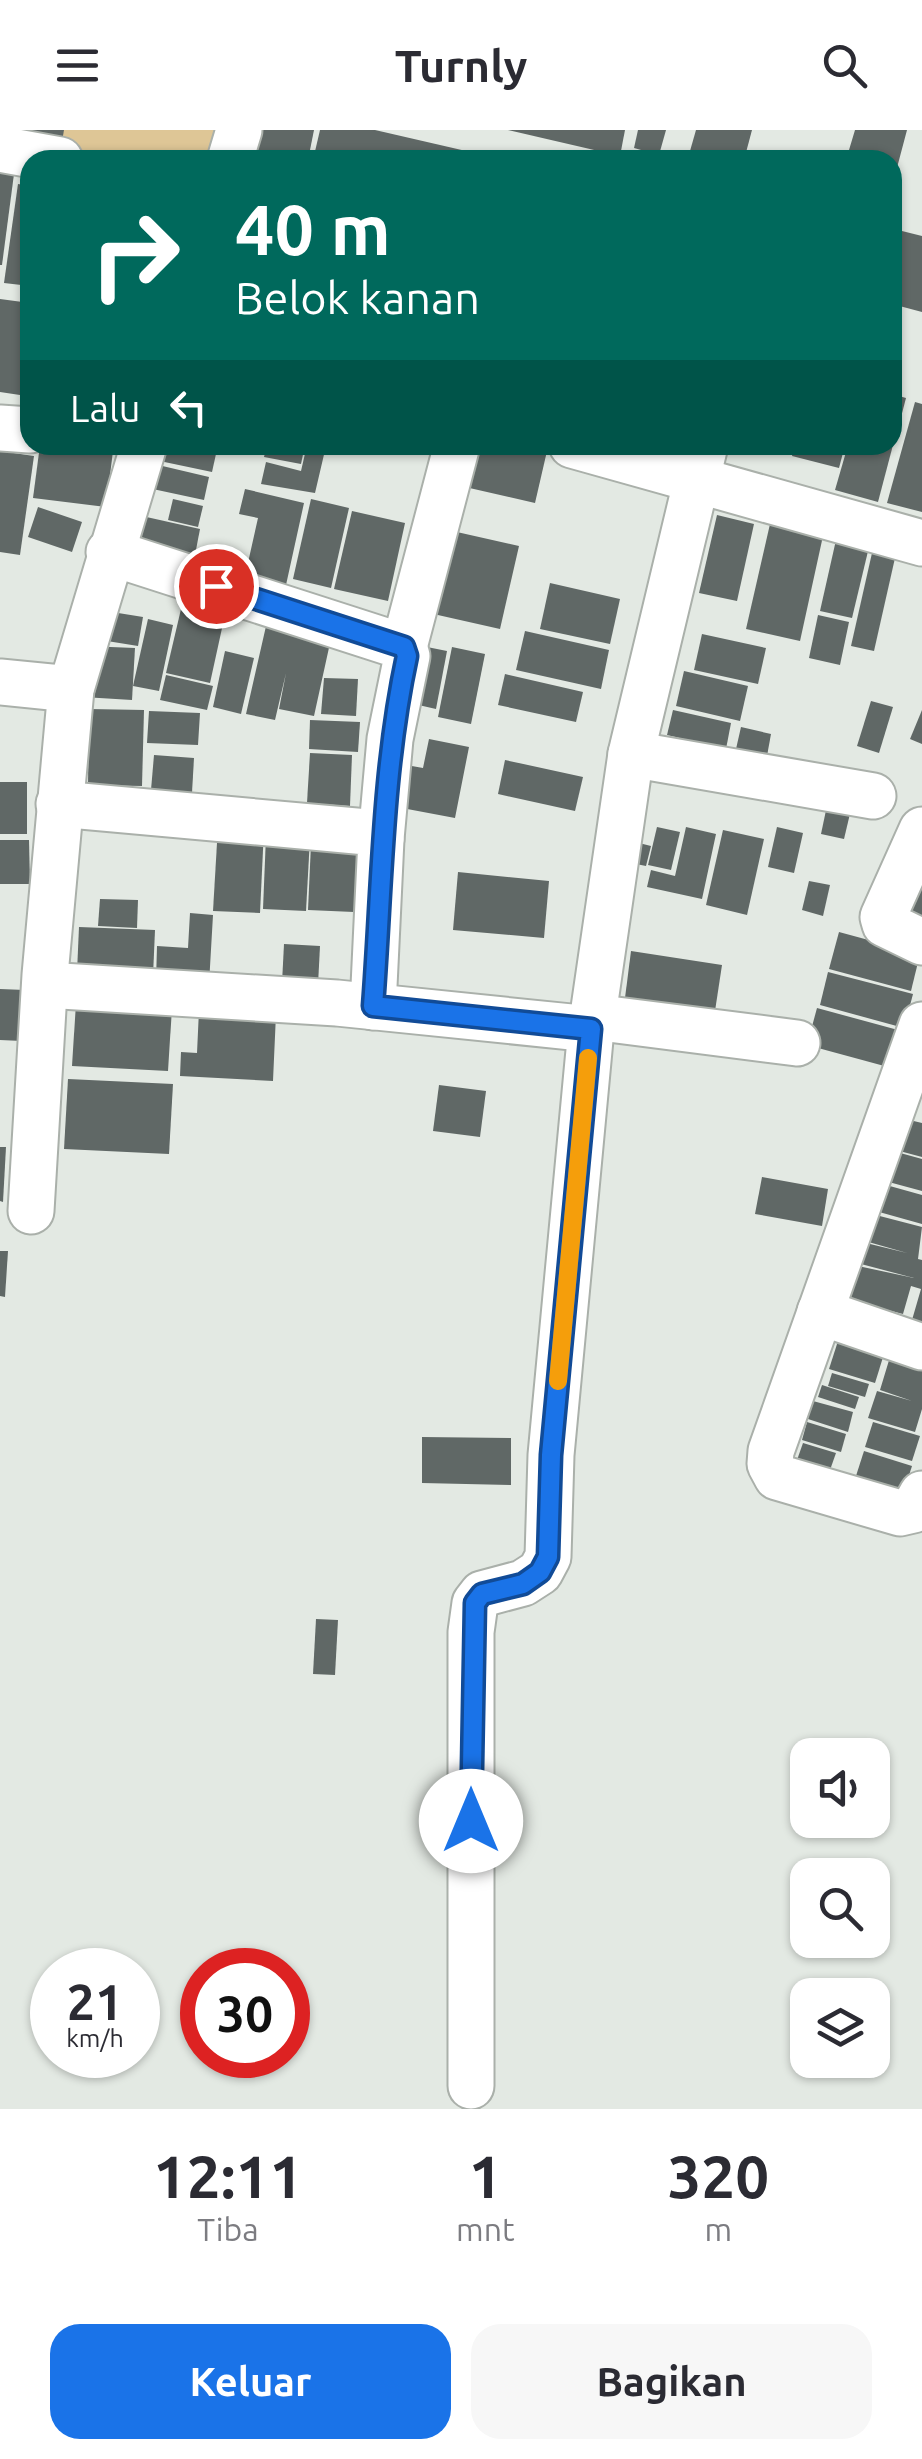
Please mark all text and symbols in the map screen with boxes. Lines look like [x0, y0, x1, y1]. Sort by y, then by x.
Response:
icon: menu [50, 38, 105, 93]
icon: search [817, 38, 872, 93]
text: Turnly [395, 40, 527, 91]
icon: right [70, 190, 200, 320]
text: 40 m [235, 190, 391, 268]
text: Belok kanan [235, 272, 480, 323]
icon: left [161, 380, 216, 435]
text: Lalu [70, 387, 141, 429]
pin [174, 544, 259, 629]
icon: arrive [189, 559, 244, 614]
map controls [790, 1738, 890, 2078]
button: sound [790, 1738, 890, 1838]
position arrow [419, 1769, 523, 1873]
button: search [790, 1858, 890, 1958]
speed limit sign: 30 [180, 1948, 310, 2078]
text: 21 [67, 1973, 123, 2029]
button: layers [790, 1978, 890, 2078]
text: km/h [66, 2024, 124, 2052]
text: 12:11 [153, 2142, 303, 2209]
text: 1 [468, 2142, 502, 2209]
text: 320 [668, 2142, 769, 2209]
text: Tiba [197, 2211, 259, 2247]
text: mnt [456, 2211, 515, 2247]
text: m [704, 2211, 732, 2247]
button: Keluar [50, 2324, 451, 2439]
button: Bagikan [471, 2324, 872, 2439]

